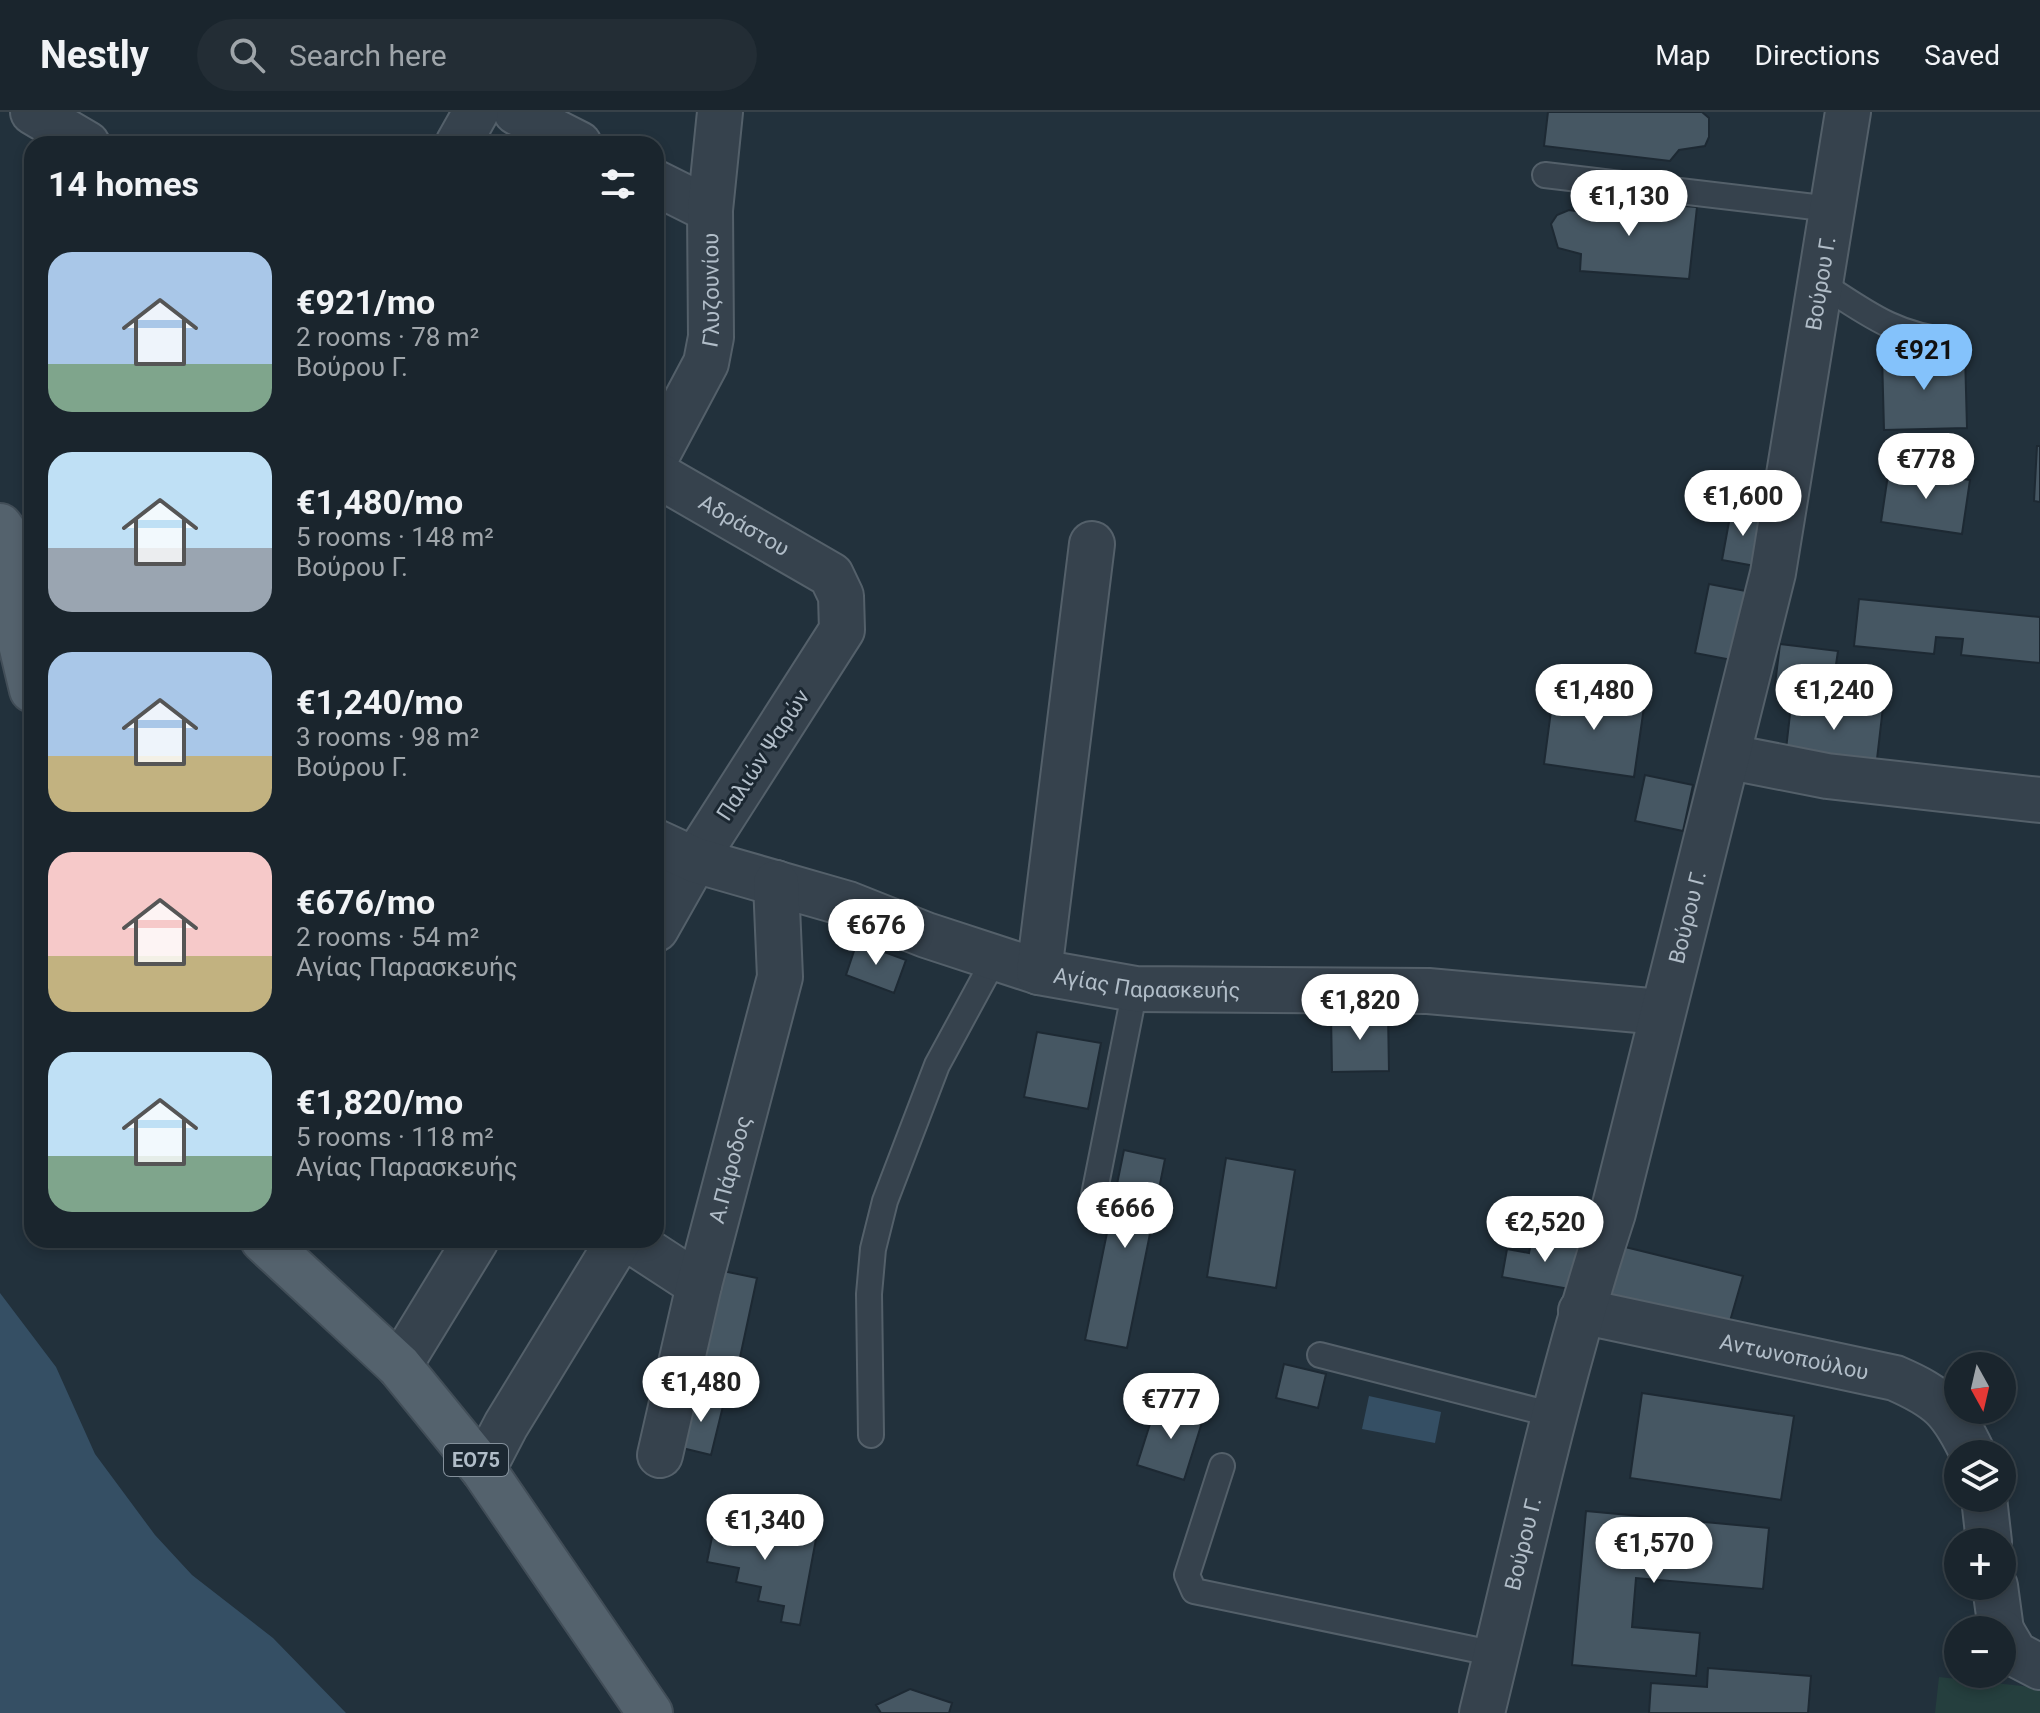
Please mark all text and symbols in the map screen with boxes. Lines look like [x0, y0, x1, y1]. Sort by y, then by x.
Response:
search box [197, 19, 757, 91]
text: Nestly [40, 33, 149, 77]
icon: search [225, 33, 269, 77]
text: Search here [289, 38, 447, 73]
text: Map [1655, 39, 1711, 72]
text: Directions [1755, 39, 1880, 72]
text: Saved [1924, 39, 2000, 72]
icon: filters [596, 162, 640, 206]
text: 14 homes [48, 164, 199, 204]
pin: €1,130 [1564, 170, 1694, 238]
text: €1,130 [1589, 181, 1669, 211]
street label: Γλυζουνίου [697, 233, 724, 349]
street label: Βούρου Γ. [1800, 235, 1840, 332]
text: €921/mo [296, 282, 435, 322]
icon: home [112, 284, 208, 380]
text: 2 rooms · 78 m² [296, 322, 479, 352]
pin: €921 [1877, 324, 1971, 392]
text: €921 [1894, 335, 1954, 365]
text: Βούρου Γ. [296, 352, 408, 382]
pin: €778 [1879, 433, 1973, 501]
text: €778 [1896, 444, 1956, 474]
pin: €1,600 [1678, 470, 1808, 538]
text: €1,600 [1703, 481, 1783, 511]
text: €1,480/mo [296, 482, 463, 522]
icon: home [112, 484, 208, 580]
street label: Αδράστου [695, 489, 794, 561]
text: 5 rooms · 148 m² [296, 522, 494, 552]
text: Βούρου Γ. [296, 552, 408, 582]
pin: €1,480 [1529, 664, 1659, 732]
pin: €1,240 [1769, 664, 1899, 732]
text: €1,480 [1554, 675, 1634, 705]
text: €1,240 [1794, 675, 1874, 705]
text: €1,240/mo [296, 682, 463, 722]
icon: home [112, 684, 208, 780]
street label: Παλιών Ψαρών [711, 685, 815, 825]
text: 3 rooms · 98 m² [296, 722, 479, 752]
text: Βούρου Γ. [296, 752, 408, 782]
street label: Βούρου Γ. [1663, 868, 1711, 966]
text: €676/mo [296, 882, 435, 922]
icon: home [112, 884, 208, 980]
pin: €676 [829, 899, 923, 967]
text: €676 [846, 910, 906, 940]
text: 2 rooms · 54 m² [296, 922, 479, 952]
text: Αγίας Παρασκευής [296, 952, 518, 982]
street label: Αγίας Παρασκευής [1052, 962, 1241, 1002]
pin: €1,820 [1295, 974, 1425, 1042]
text: €1,820 [1320, 985, 1400, 1015]
text: €1,820/mo [296, 1082, 463, 1122]
icon: home [112, 1084, 208, 1180]
street label: Α.Πάροδος [703, 1113, 756, 1226]
text: 5 rooms · 118 m² [296, 1122, 494, 1152]
text: Αγίας Παρασκευής [296, 1152, 518, 1182]
pin: €666 [1078, 1182, 1172, 1250]
text: €666 [1095, 1193, 1155, 1223]
pin: €2,520 [1480, 1196, 1610, 1264]
text: €2,520 [1505, 1207, 1585, 1237]
street label: Αντωνοπούλου [1717, 1328, 1871, 1385]
north arrow [1944, 1352, 2016, 1424]
map controls [1944, 1352, 2016, 1688]
pin: €1,480 [636, 1356, 766, 1424]
text: €1,480 [661, 1367, 741, 1397]
pin: €777 [1124, 1373, 1218, 1441]
text: €777 [1141, 1384, 1201, 1414]
button: layers [1944, 1440, 2016, 1512]
road number: ΕΟ75 [444, 1444, 508, 1476]
pin: €1,340 [700, 1494, 830, 1562]
street label: Βούρου Γ. [1499, 1495, 1546, 1593]
text: €1,340 [725, 1505, 805, 1535]
pin: €1,570 [1589, 1517, 1719, 1585]
text: €1,570 [1614, 1528, 1694, 1558]
button: + [1944, 1528, 2016, 1600]
button: − [1944, 1616, 2016, 1688]

